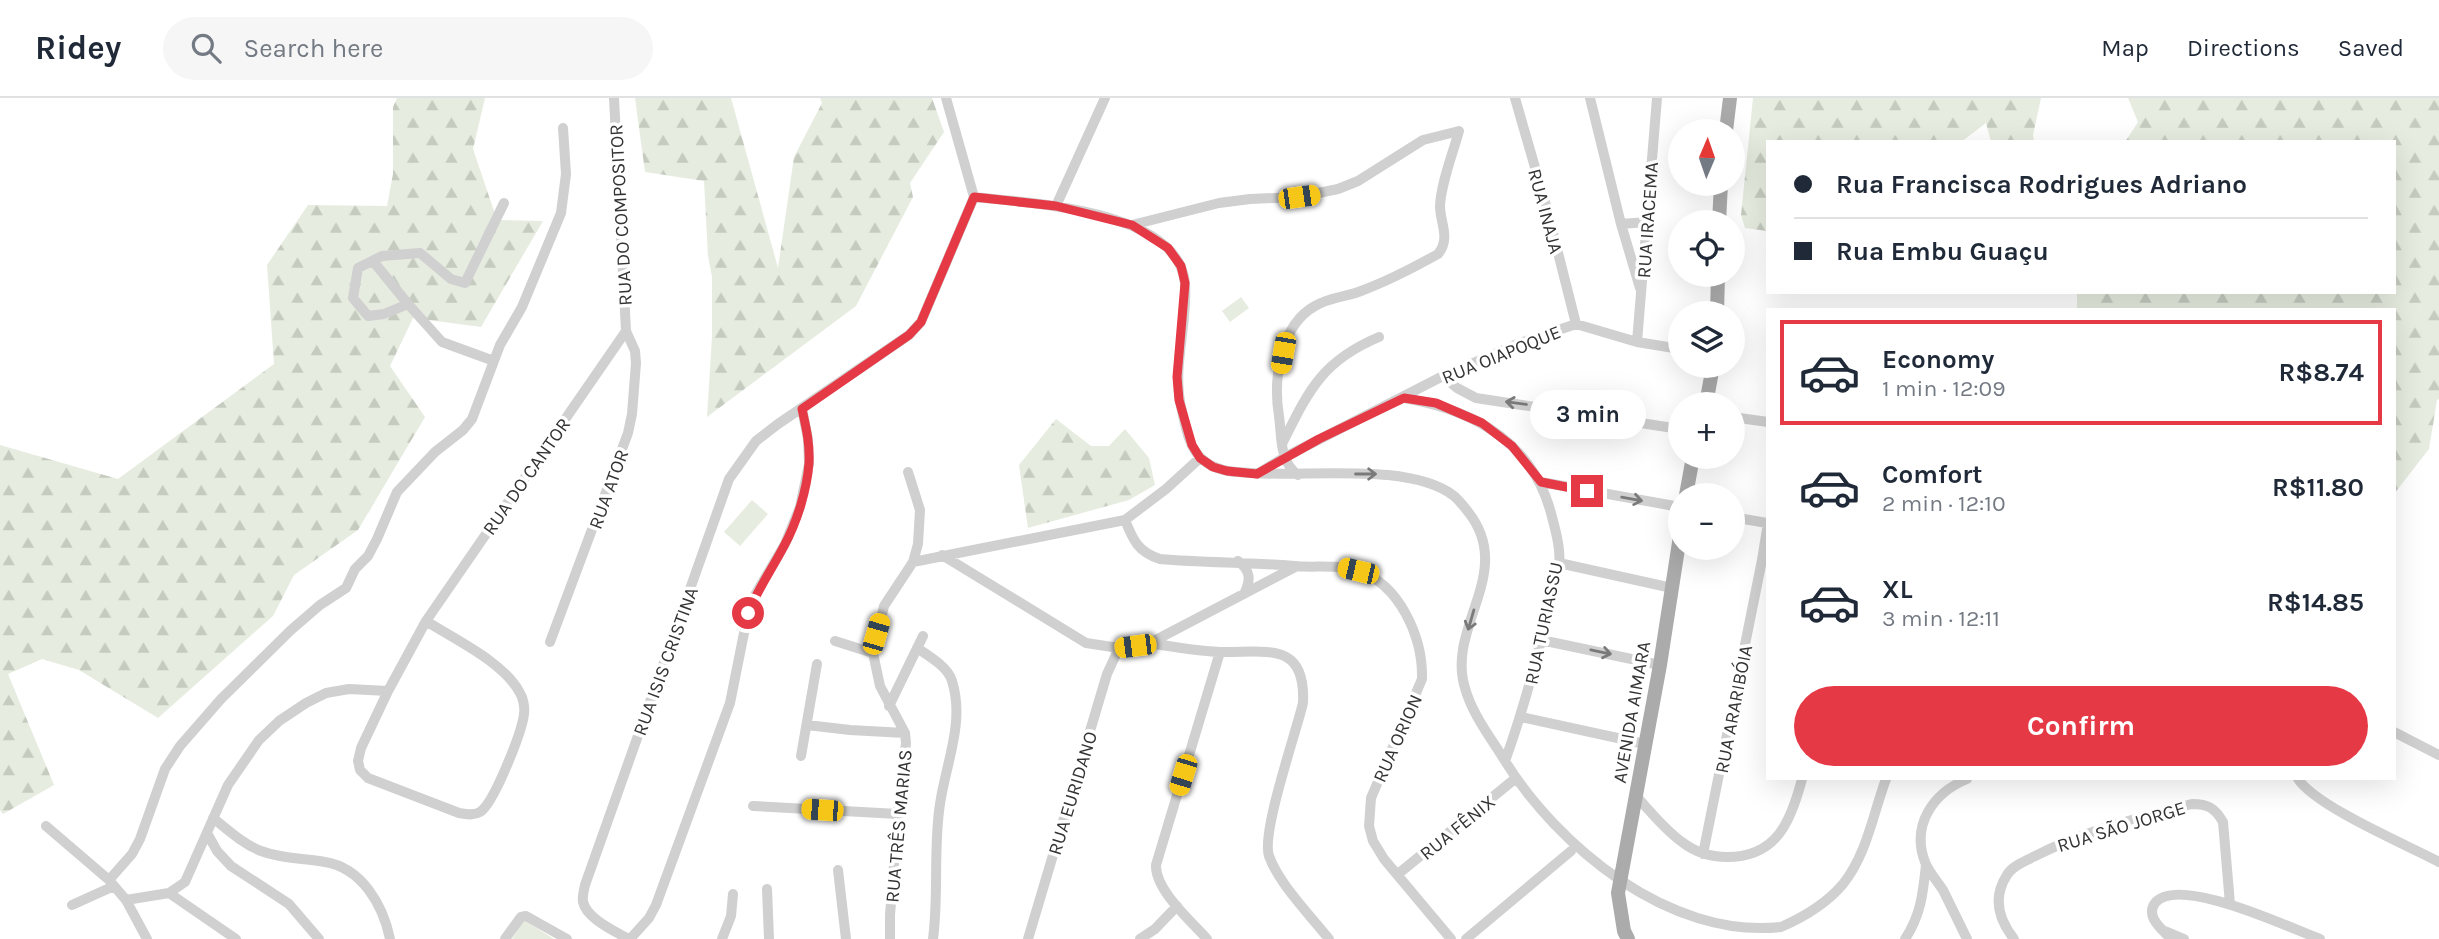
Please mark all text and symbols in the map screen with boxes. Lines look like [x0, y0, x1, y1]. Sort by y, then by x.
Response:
search box [163, 17, 653, 80]
text: Ridey [35, 29, 121, 67]
icon: search [187, 29, 225, 67]
text: Search here [243, 33, 383, 64]
text: Map [2101, 34, 2149, 62]
text: Directions [2187, 34, 2300, 62]
text: Saved [2338, 34, 2404, 62]
north arrow [1668, 119, 1745, 196]
map controls [1668, 119, 1745, 560]
street label: RUA DO COMPOSITOR [605, 124, 637, 306]
street label: RUA IRACEMA [1633, 161, 1663, 279]
street label: RUA INAJA [1523, 166, 1567, 256]
text: Rua Francisca Rodrigues Adriano [1836, 169, 2247, 200]
car [1277, 184, 1322, 210]
button: locate [1668, 210, 1745, 287]
text: Rua Embu Guaçu [1836, 236, 2049, 267]
button: layers [1668, 301, 1745, 378]
street label: RUA OIAPOQUE [1439, 321, 1564, 389]
car [1270, 330, 1297, 376]
icon: car [1798, 341, 1861, 404]
text: Economy [1882, 344, 1994, 375]
text: R$8.74 [2279, 357, 2364, 388]
text: 1 min · 12:09 [1882, 375, 2006, 402]
callout: 3 min [1529, 390, 1645, 438]
button: + [1668, 392, 1745, 469]
one-way arrow [1505, 396, 1528, 409]
text: 3 min [1556, 401, 1620, 428]
street label: RUA DO CANTOR [478, 414, 575, 539]
street label: RUA ATOR [584, 447, 633, 532]
icon: car [1798, 456, 1861, 519]
text: Comfort [1882, 459, 1983, 490]
one-way arrow [1355, 468, 1378, 481]
text: R$11.80 [2272, 472, 2364, 503]
route end [1571, 475, 1603, 507]
button: − [1668, 483, 1745, 560]
text: 2 min · 12:10 [1882, 490, 2006, 517]
one-way arrow [1620, 493, 1643, 506]
car [1336, 556, 1381, 586]
street label: RUA TURIASSU [1520, 560, 1568, 686]
icon: car [1798, 571, 1861, 634]
text: XL [1882, 574, 1913, 605]
street label: RUA ISIS CRISTINA [629, 584, 703, 739]
text: R$14.85 [2267, 587, 2364, 618]
route start [732, 597, 764, 629]
text: 3 min · 12:11 [1882, 605, 2000, 632]
one-way arrow [1464, 609, 1477, 631]
car [861, 611, 892, 657]
car [1113, 633, 1158, 659]
street label: AVENIDA AIMARA [1609, 639, 1655, 785]
street label: RUA ARARIBÓIA [1710, 643, 1757, 775]
one-way arrow [1589, 646, 1612, 660]
button: Confirm [1794, 686, 2368, 766]
street label: RUA ORION [1369, 691, 1427, 786]
street label: RUA EURIDANO [1044, 729, 1102, 858]
street label: RUA TRÊS MARIAS [881, 749, 917, 904]
car [1167, 752, 1200, 798]
street label: RUA FÊNIX [1415, 791, 1500, 865]
street label: RUA SÃO JORGE [2054, 797, 2188, 857]
car [801, 798, 844, 822]

